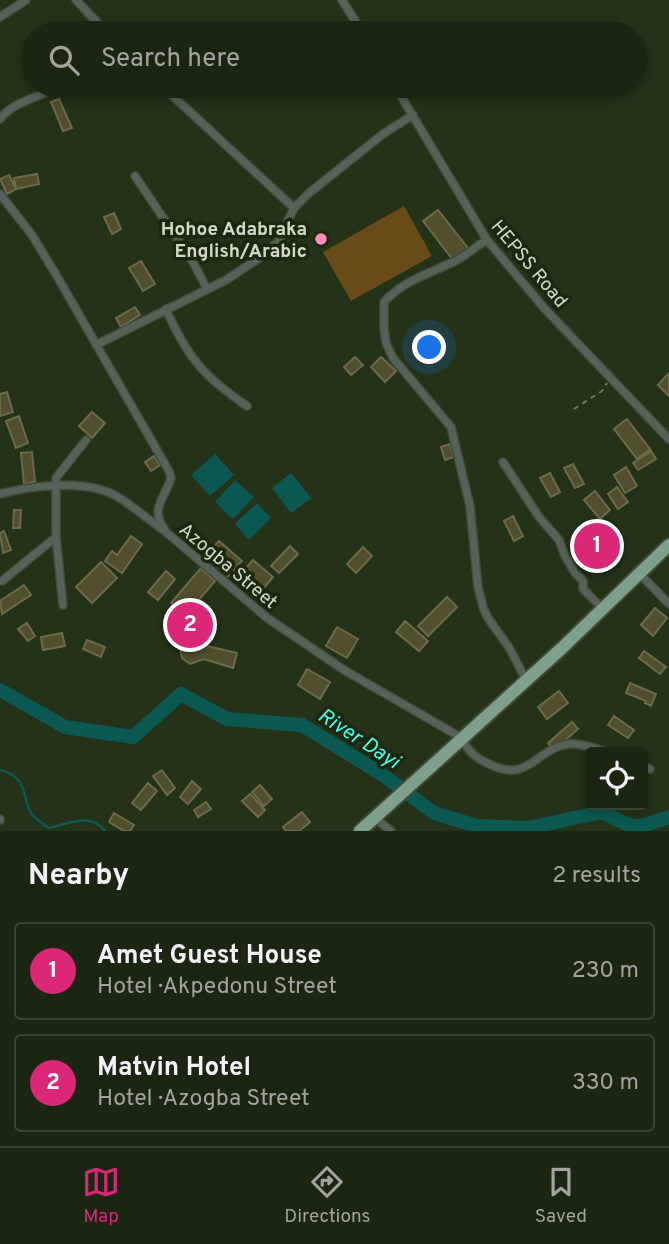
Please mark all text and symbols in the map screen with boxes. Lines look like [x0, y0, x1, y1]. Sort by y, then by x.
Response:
search box [21, 21, 648, 98]
icon: search [45, 41, 83, 79]
text: Search here [101, 43, 240, 76]
street label: HEPSS Road [485, 215, 572, 313]
place label: Hohoe Adabraka English/Arabic [161, 218, 307, 264]
marker: Hohoe Adabraka English/Arabic [313, 231, 329, 247]
your location [412, 330, 446, 364]
street label: Azogba Street [173, 518, 282, 615]
pin: 1 [574, 520, 620, 572]
pin: 2 [167, 599, 213, 651]
water label: River Dayi [312, 703, 406, 777]
map controls [585, 747, 648, 810]
button: locate [585, 747, 648, 810]
text: Nearby [28, 858, 129, 895]
text: 2 results [552, 862, 641, 891]
text: Amet Guest House [97, 940, 322, 973]
text: 1 [48, 957, 58, 986]
text: 230 m [572, 957, 639, 986]
text: Hotel · Akpedonu Street [97, 973, 337, 1002]
text: Matvin Hotel [97, 1052, 251, 1085]
text: 2 [46, 1069, 60, 1098]
text: 330 m [572, 1069, 639, 1098]
text: Hotel · Azogba Street [97, 1085, 310, 1114]
tab: Map [82, 1163, 120, 1229]
tab: Directions [284, 1163, 371, 1229]
tab: Saved [535, 1163, 587, 1229]

